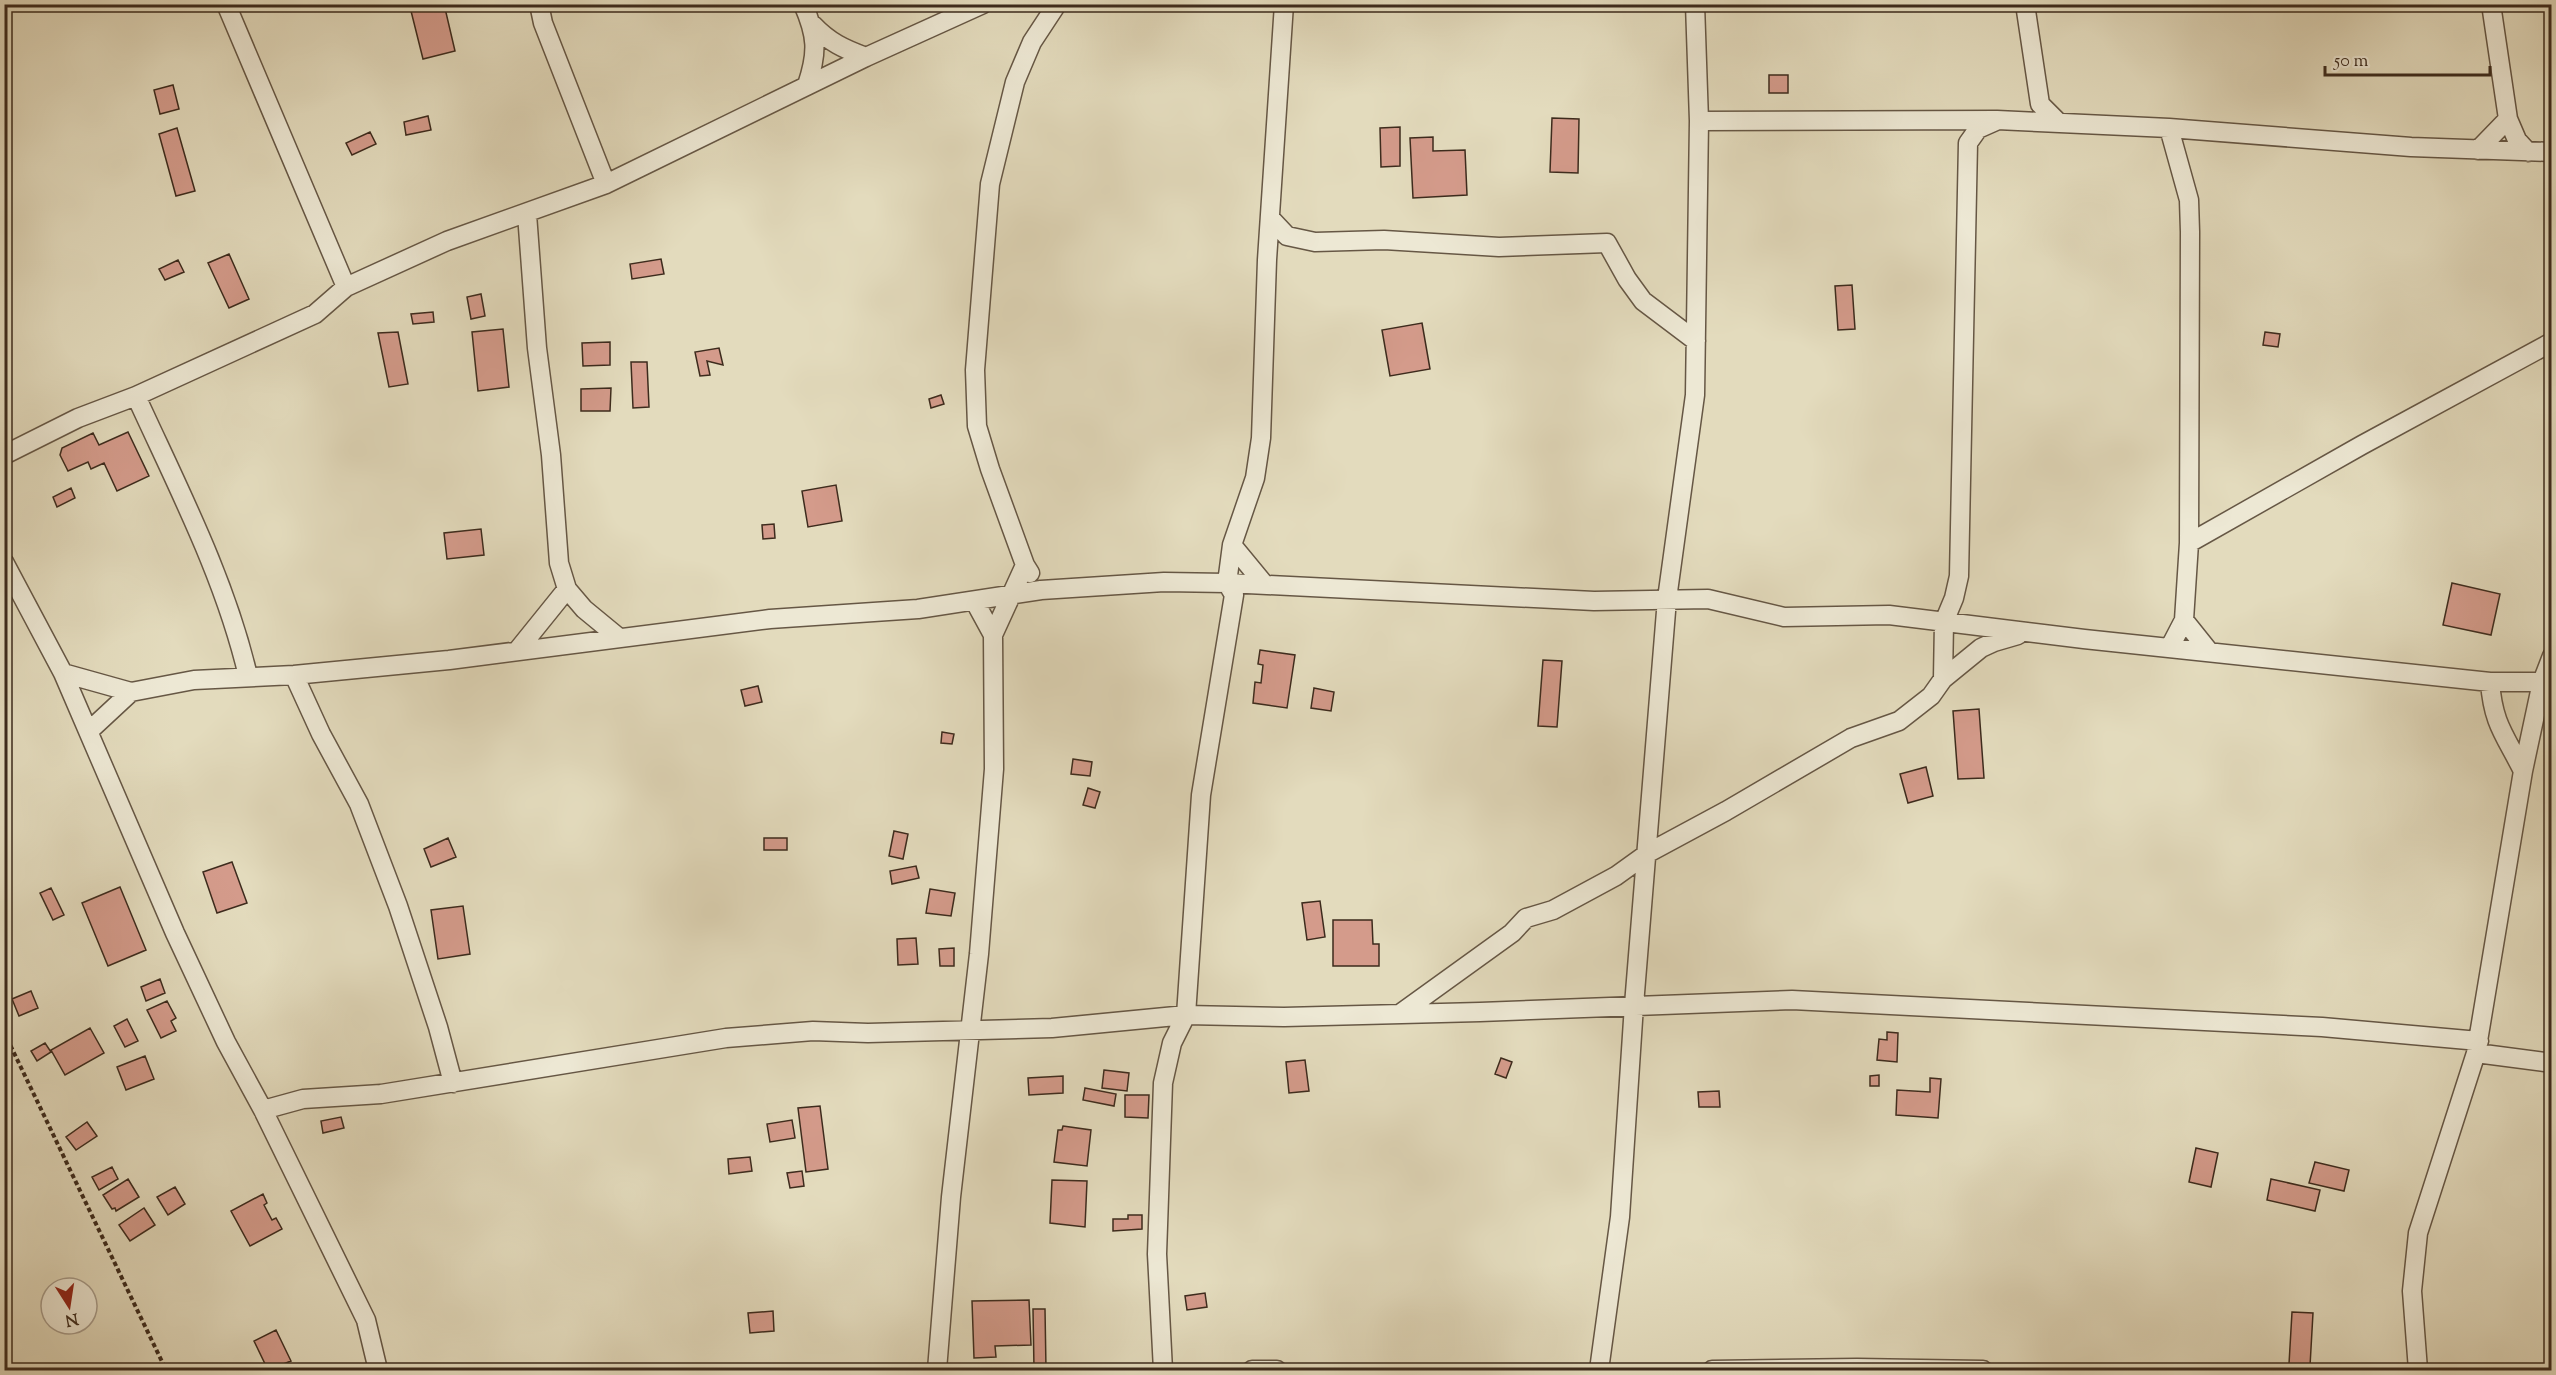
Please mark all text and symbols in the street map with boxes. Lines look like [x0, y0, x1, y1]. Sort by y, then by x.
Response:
scale bar [2325, 39, 2490, 77]
text: 50 m [2333, 49, 2369, 75]
north arrow [39, 1276, 99, 1336]
text: N [63, 1306, 80, 1331]

